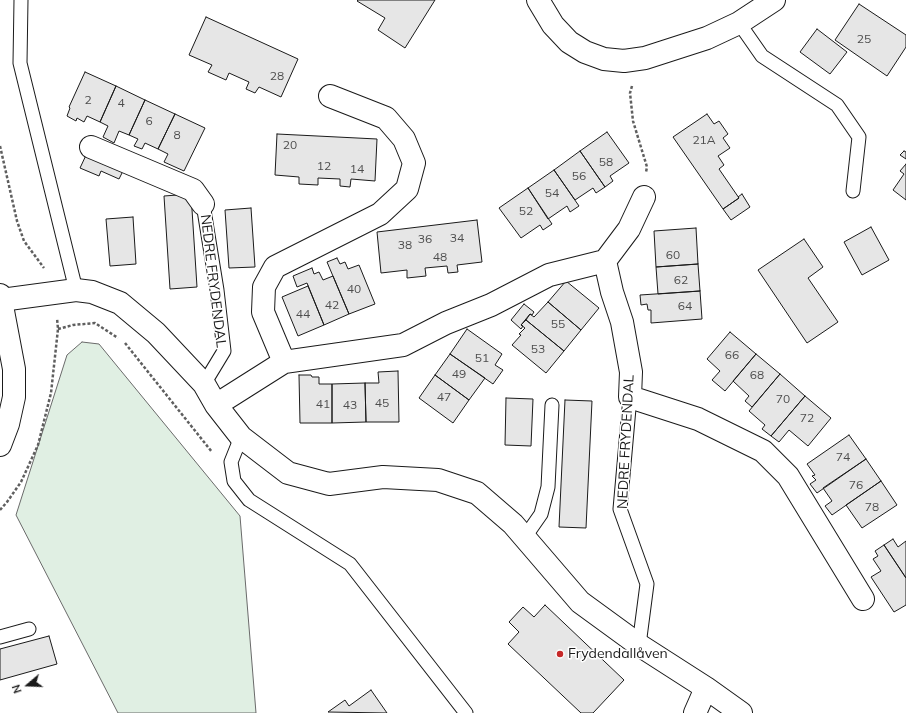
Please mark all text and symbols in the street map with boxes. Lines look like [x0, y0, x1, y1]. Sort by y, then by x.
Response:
house number: 25 [857, 32, 871, 46]
house number: 28 [270, 69, 284, 83]
house number: 2 [84, 93, 92, 107]
house number: 4 [117, 96, 125, 110]
house number: 6 [145, 114, 153, 128]
house number: 8 [173, 128, 181, 142]
house number: 21A [692, 133, 716, 147]
house number: 20 [283, 138, 297, 152]
house number: 58 [599, 155, 613, 169]
house number: 12 [317, 159, 331, 173]
house number: 14 [350, 162, 364, 176]
house number: 56 [572, 169, 586, 183]
house number: 54 [545, 186, 559, 200]
house number: 52 [519, 204, 533, 218]
street label: NEDRE FRYDENDAL [196, 213, 230, 349]
house number: 34 [450, 231, 464, 245]
house number: 36 [418, 232, 432, 246]
house number: 38 [398, 238, 412, 252]
house number: 60 [666, 248, 680, 262]
house number: 48 [433, 250, 447, 264]
house number: 62 [674, 273, 688, 287]
house number: 40 [347, 282, 361, 296]
house number: 42 [325, 298, 339, 312]
house number: 64 [678, 299, 692, 313]
house number: 44 [296, 307, 310, 321]
house number: 55 [551, 317, 565, 331]
house number: 53 [531, 342, 545, 356]
house number: 66 [725, 348, 739, 362]
house number: 51 [475, 351, 489, 365]
house number: 49 [452, 367, 466, 381]
house number: 68 [750, 368, 764, 382]
street label: NEDRE FRYDENDAL [614, 375, 638, 509]
house number: 47 [437, 390, 451, 404]
house number: 70 [776, 392, 790, 406]
house number: 45 [375, 396, 389, 410]
house number: 41 [316, 397, 330, 411]
house number: 43 [343, 398, 357, 412]
house number: 72 [800, 411, 814, 425]
house number: 74 [836, 450, 850, 464]
house number: 76 [849, 478, 863, 492]
house number: 78 [865, 500, 879, 514]
place label: Frydendallåven [568, 646, 668, 662]
marker: Frydendallåven [555, 649, 565, 659]
north arrow [8, 665, 48, 705]
text: N [9, 683, 25, 695]

